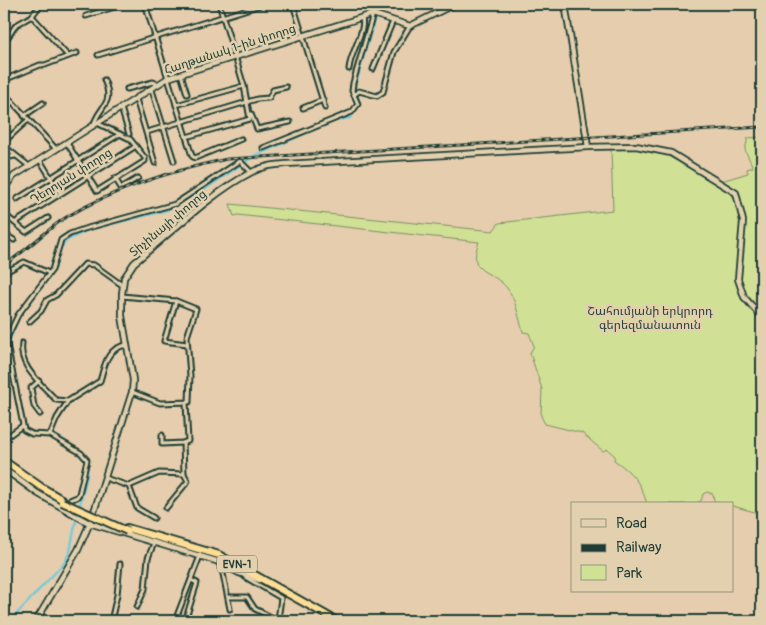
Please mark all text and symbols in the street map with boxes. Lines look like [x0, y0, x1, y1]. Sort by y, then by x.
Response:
street label: Հաղթանակ 1-ին փողոց [162, 21, 298, 78]
street label: Դեղոյան փողոց [27, 145, 115, 208]
street label: Տիչինայի փողոց [127, 187, 210, 260]
park label: Շահումյանի երկրորդ գերեզմանատուն [587, 304, 713, 333]
legend [571, 502, 734, 592]
text: Road [616, 514, 647, 533]
text: Railway [616, 538, 662, 557]
road number: EVN-1 [217, 556, 257, 572]
text: Park [616, 564, 643, 583]

